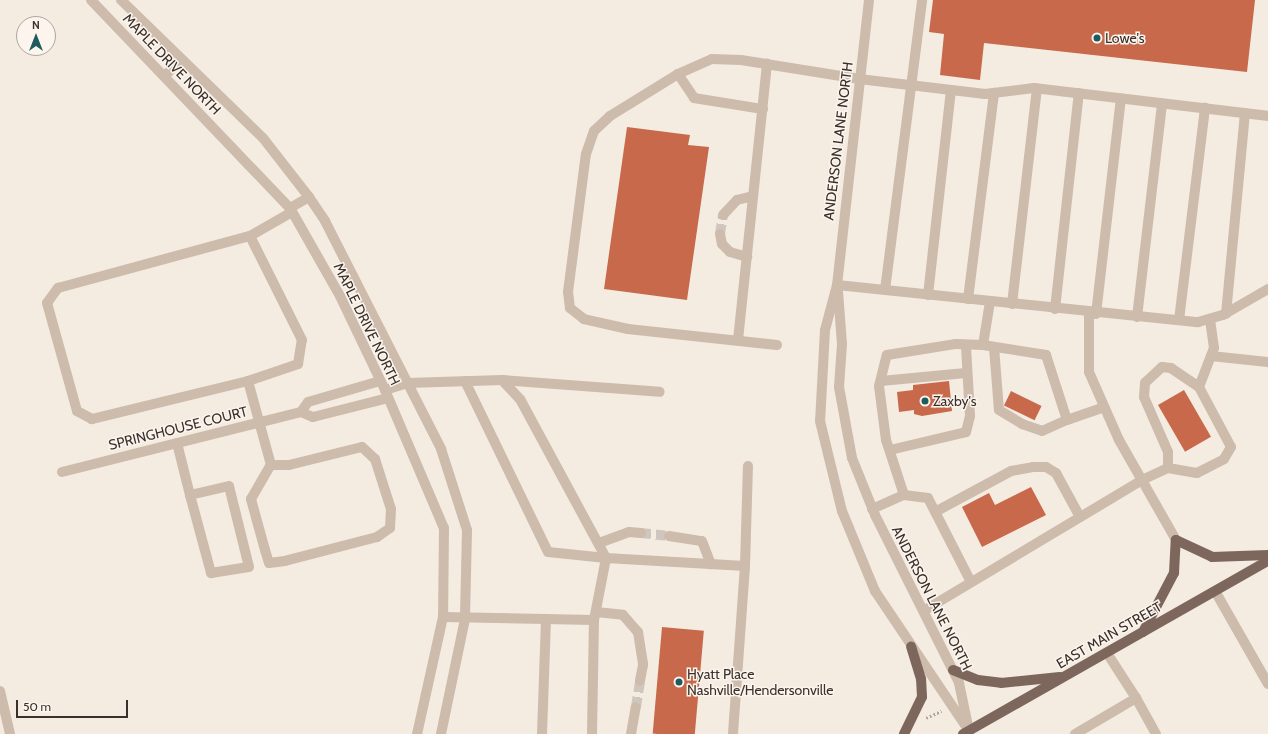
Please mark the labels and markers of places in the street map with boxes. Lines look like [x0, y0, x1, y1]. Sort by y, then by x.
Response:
place label: Lowe's [1105, 30, 1145, 46]
marker: Lowe's [1092, 33, 1102, 43]
place label: Zaxby's [933, 393, 977, 409]
marker: Zaxby's [920, 396, 930, 406]
place label: Hyatt Place Nashville/Hendersonville [687, 666, 833, 698]
marker: Hyatt Place Nashville/Hendersonville [674, 677, 684, 687]

